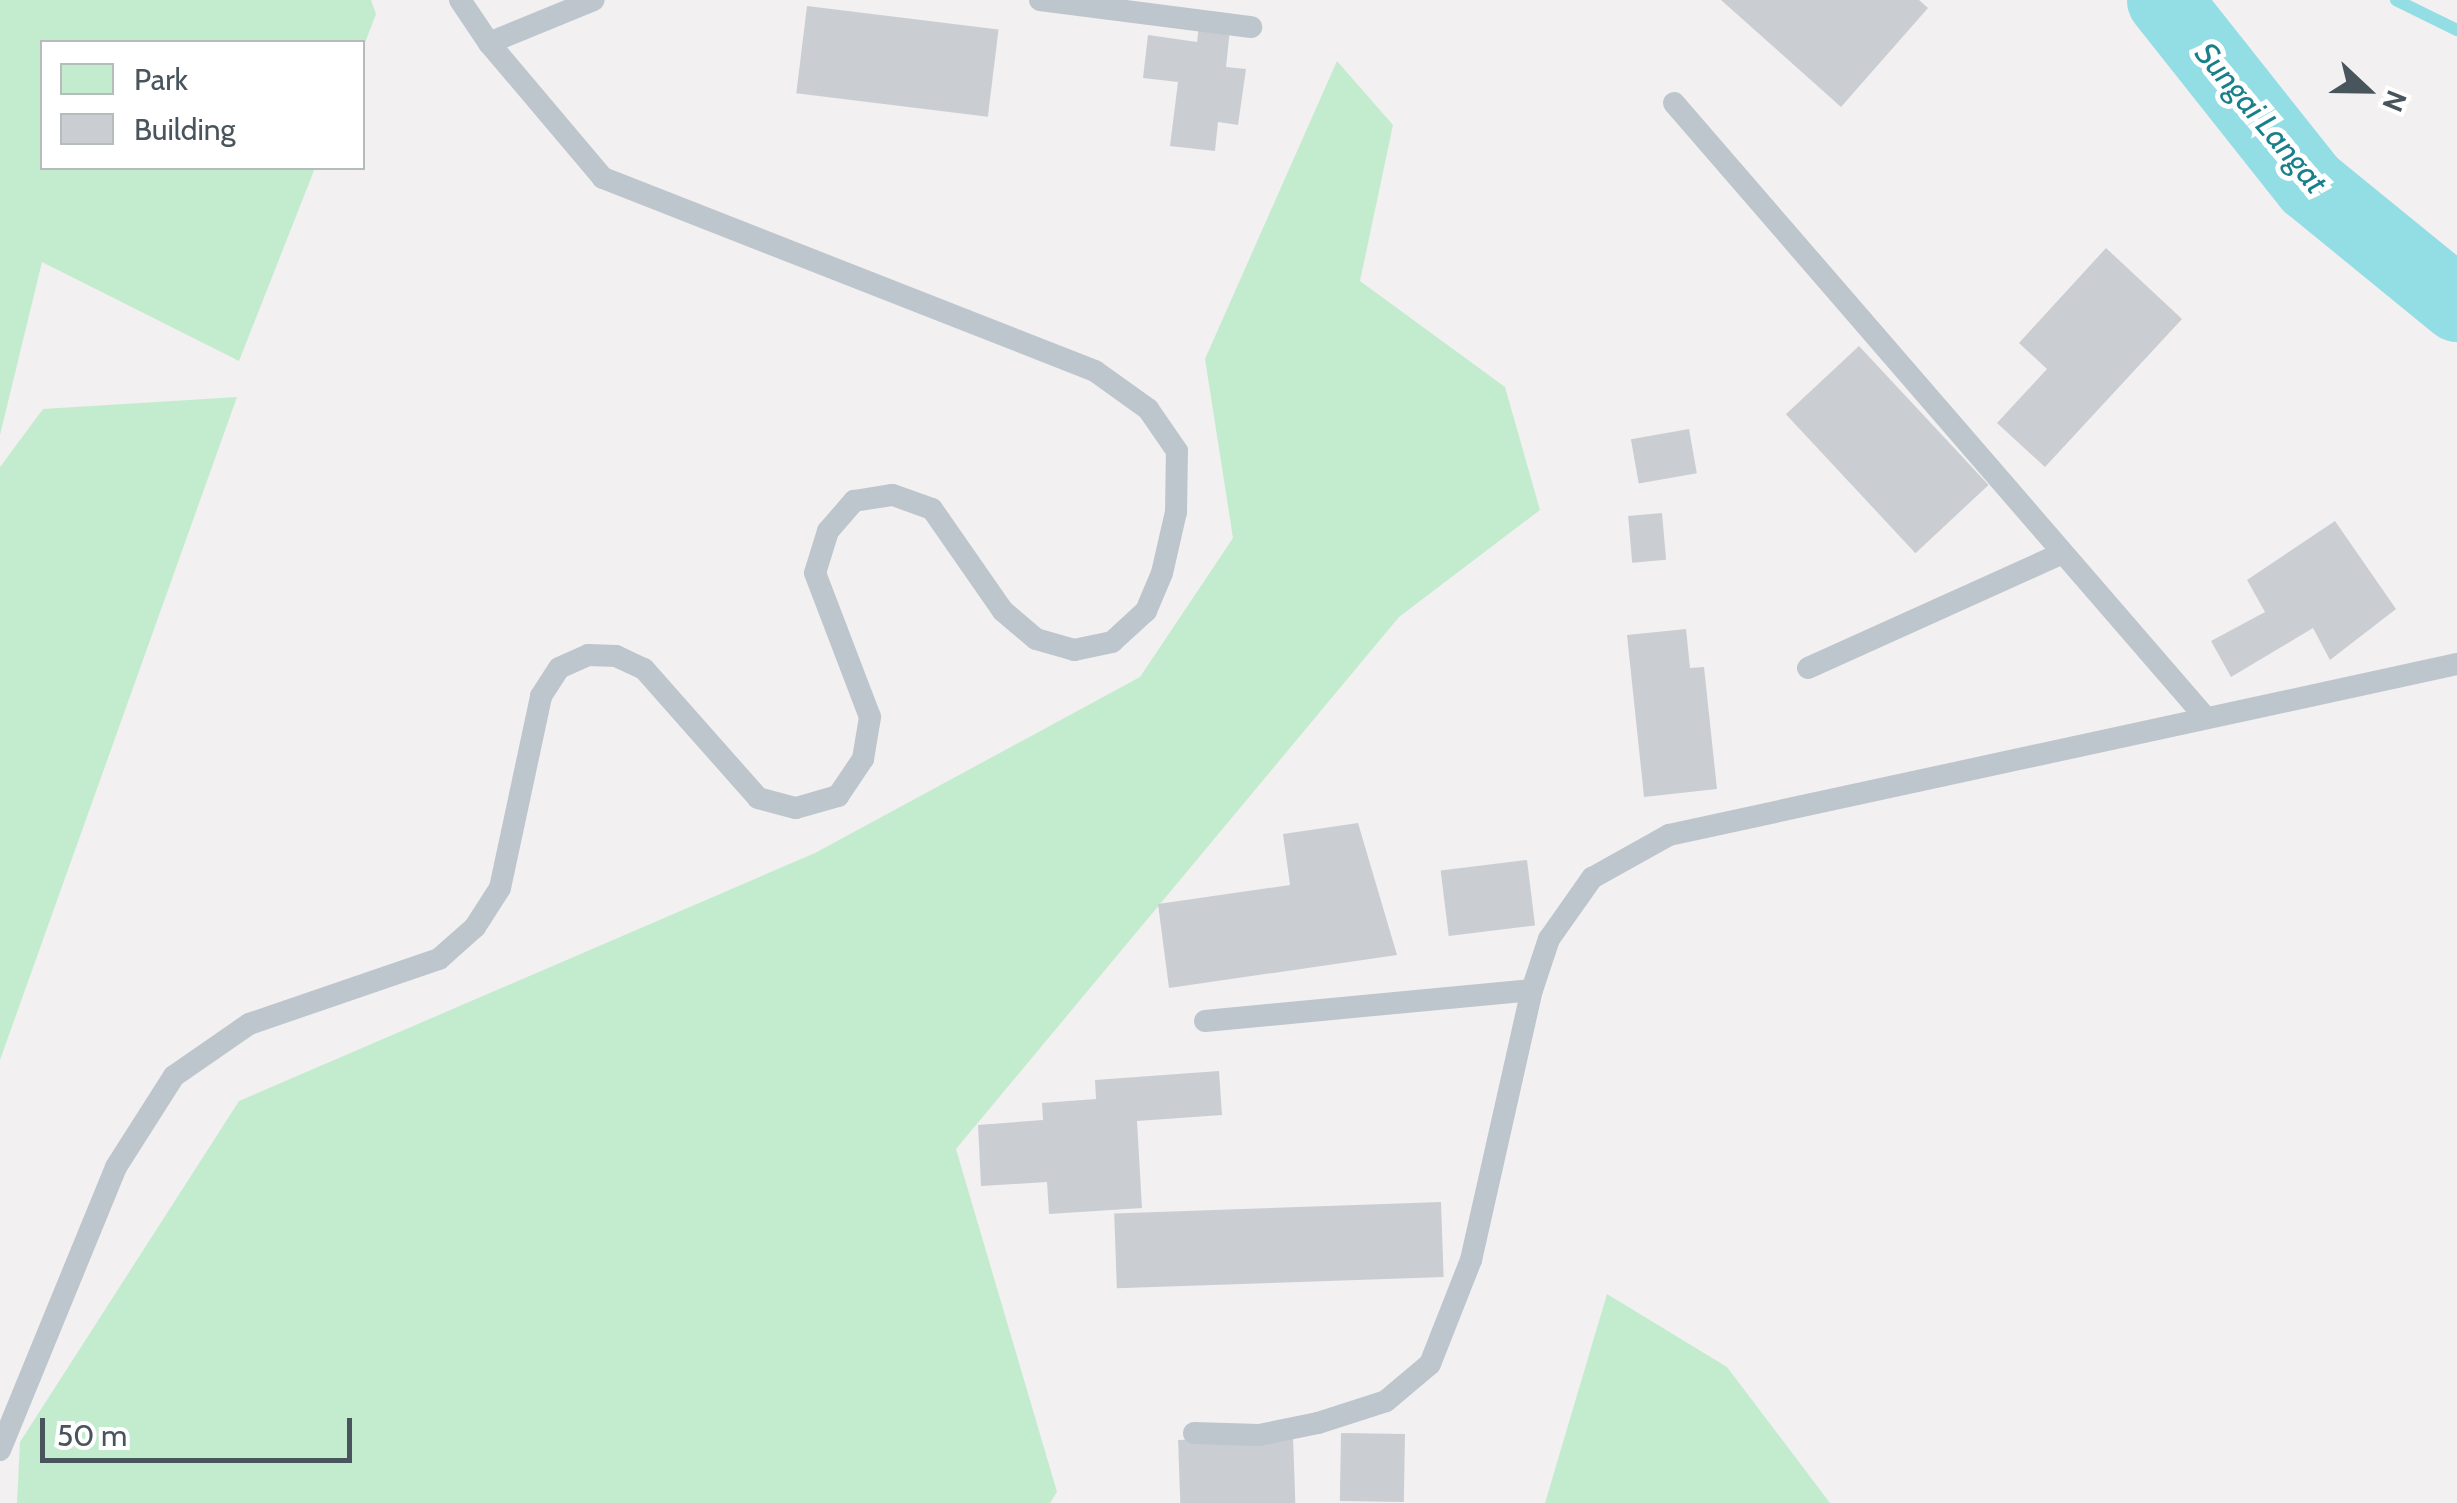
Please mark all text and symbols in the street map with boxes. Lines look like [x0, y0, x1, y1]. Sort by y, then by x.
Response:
water label: Sungai Langat [2187, 35, 2335, 201]
legend [40, 40, 365, 170]
north arrow [2317, 40, 2417, 140]
text: Park [134, 61, 188, 98]
text: N [2375, 86, 2414, 117]
text: Building [134, 111, 236, 148]
scale bar [45, 1398, 358, 1460]
text: 50 m [57, 1417, 127, 1454]

